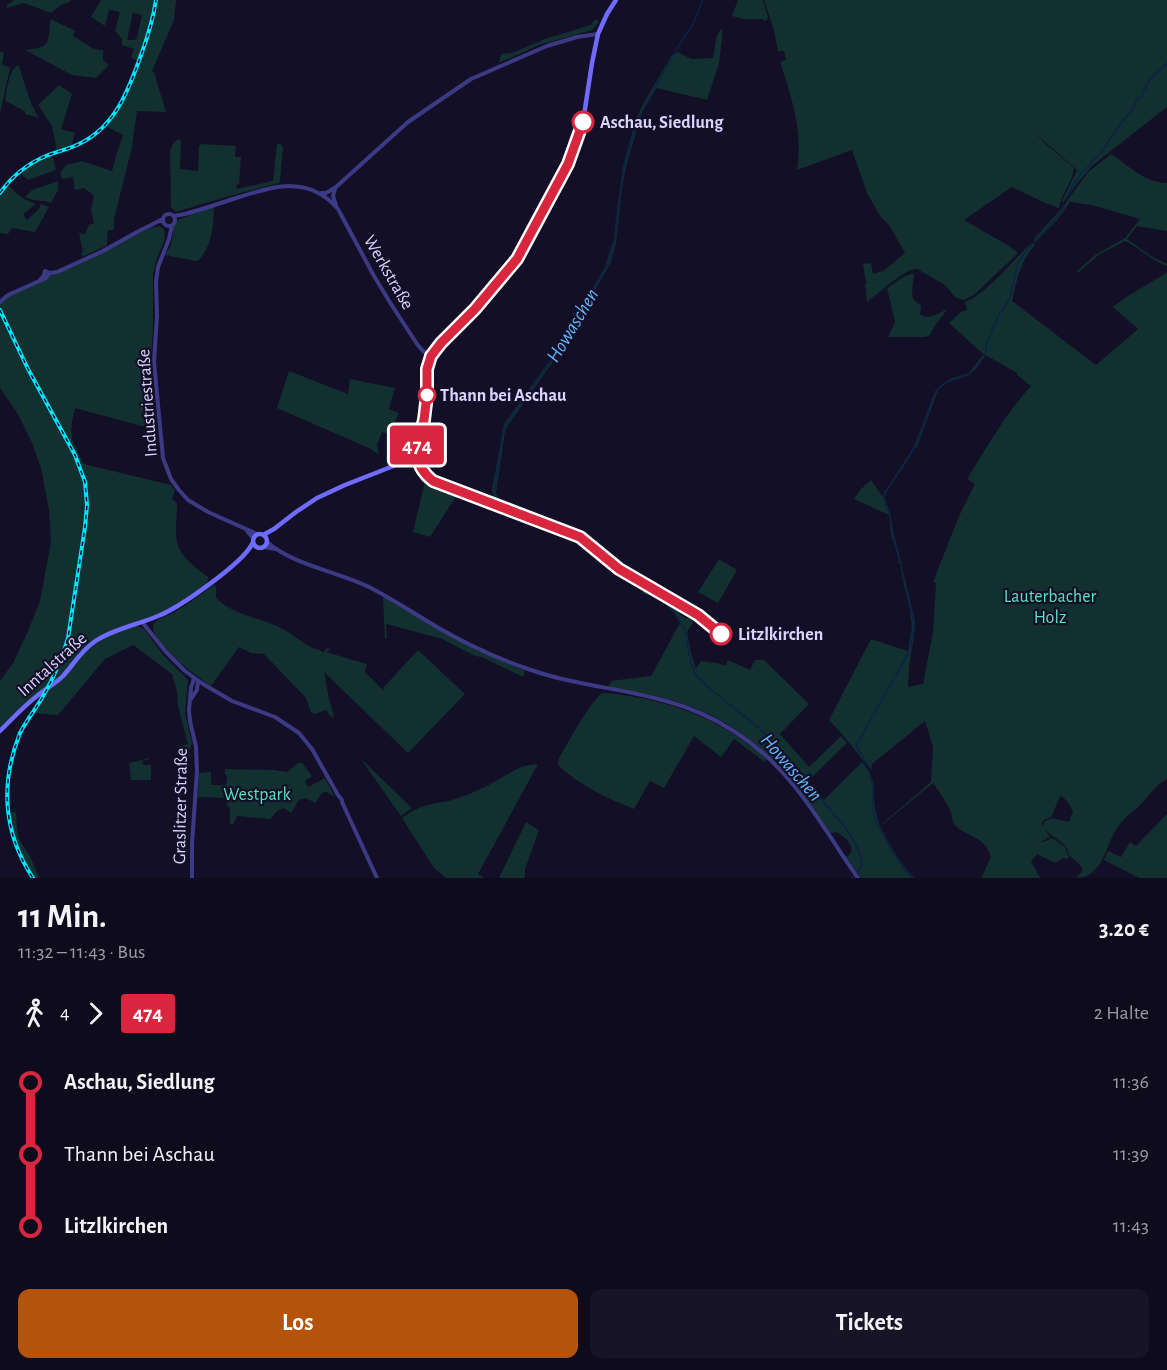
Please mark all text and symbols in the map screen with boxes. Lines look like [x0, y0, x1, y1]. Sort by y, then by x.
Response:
marker: Aschau, Siedlung [572, 111, 594, 133]
place label: Aschau, Siedlung [600, 114, 724, 132]
street label: Werkstraße [360, 232, 416, 313]
water label: Howaschen [543, 285, 603, 366]
street label: Industriestraße [135, 348, 161, 457]
marker: Thann bei Aschau [418, 386, 436, 404]
place label: Thann bei Aschau [440, 387, 567, 405]
line badge: 474 [382, 426, 452, 464]
text: 474 [402, 435, 432, 456]
park label: Lauterbacher Holz [1004, 588, 1096, 627]
marker: Litzlkirchen [710, 623, 732, 645]
place label: Litzlkirchen [738, 626, 823, 644]
street label: Inntalstraße [15, 629, 91, 700]
water label: Howaschen [757, 730, 826, 805]
street label: Graslitzer Straße [171, 748, 191, 864]
park label: Westpark [223, 786, 291, 804]
text: 11 Min. [18, 901, 107, 934]
text: 3.20 € [1099, 918, 1149, 940]
text: 11:32 – 11:43 · Bus [18, 942, 146, 962]
icon: walk [18, 997, 51, 1030]
icon: forward [79, 997, 112, 1030]
text: 4 [60, 1003, 70, 1023]
text: 474 [133, 1003, 163, 1024]
text: 2 Halte [1094, 1003, 1149, 1023]
text: Aschau, Siedlung [64, 1071, 215, 1093]
text: 11:36 [1113, 1072, 1149, 1092]
text: Thann bei Aschau [64, 1143, 215, 1165]
text: 11:39 [1113, 1144, 1149, 1164]
text: Litzlkirchen [64, 1215, 168, 1237]
text: 11:43 [1113, 1216, 1149, 1236]
button: Los [18, 1289, 578, 1358]
button: Tickets [590, 1289, 1149, 1358]

